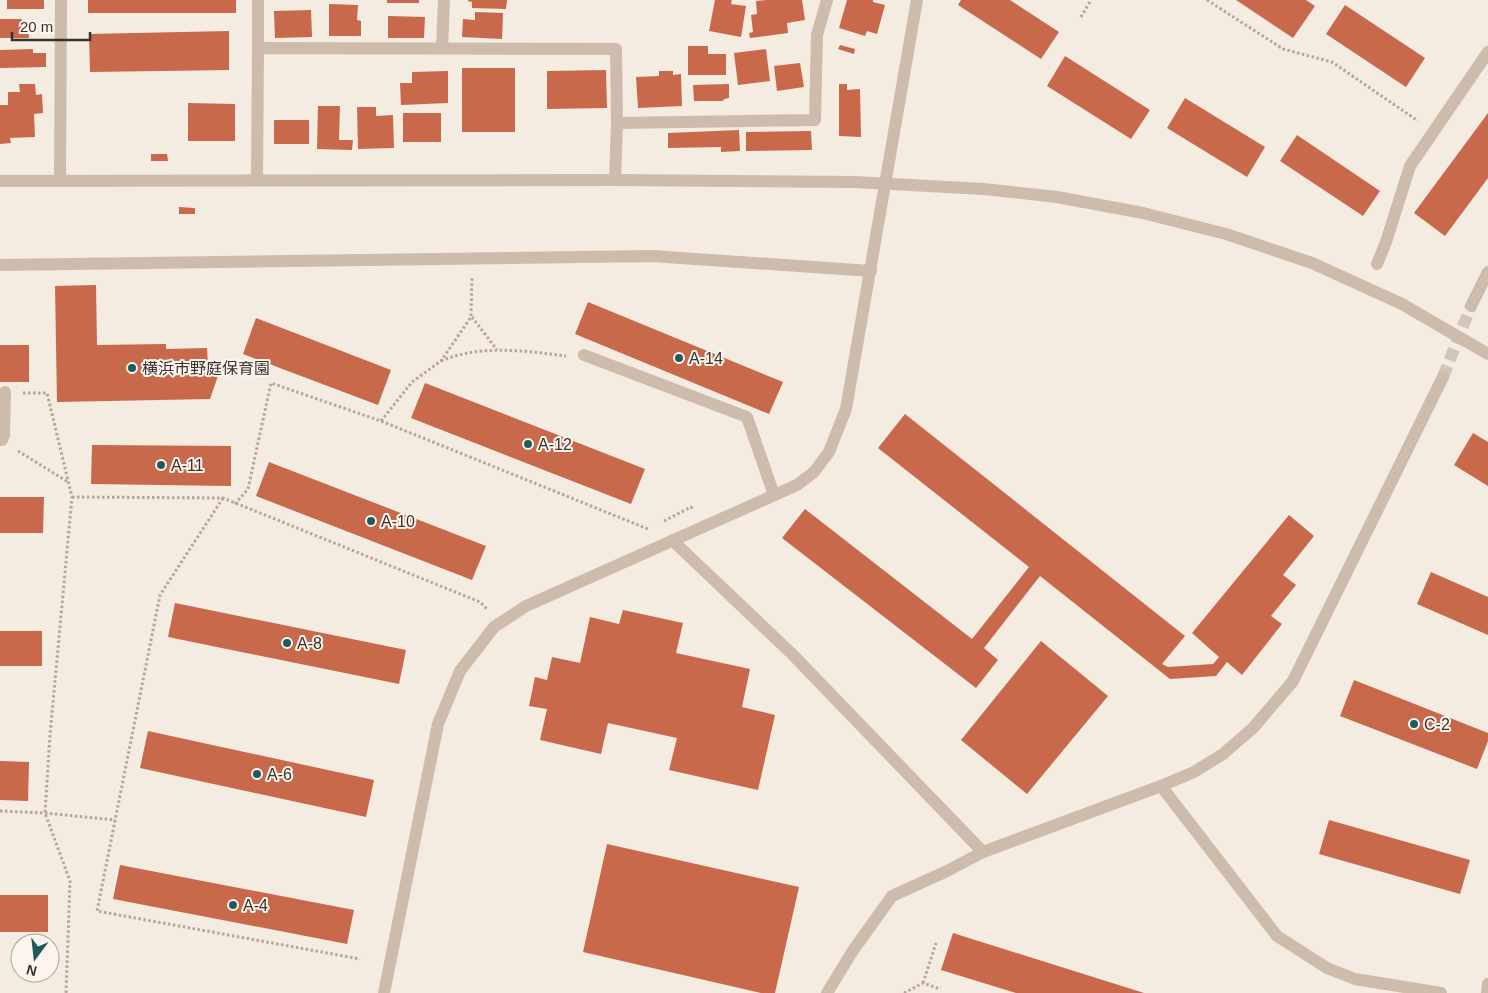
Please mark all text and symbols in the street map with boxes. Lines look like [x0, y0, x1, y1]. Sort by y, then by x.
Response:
scale bar [12, 10, 90, 42]
text: 20 m [20, 18, 53, 35]
place label: A-14 [689, 350, 723, 367]
marker: A-14 [673, 352, 685, 364]
place label: 横浜市野庭保育園 [142, 360, 270, 377]
marker: 横浜市野庭保育園 [126, 362, 138, 374]
place label: A-12 [538, 436, 572, 453]
marker: A-12 [522, 438, 534, 450]
place label: A-11 [171, 457, 204, 474]
marker: A-11 [155, 459, 167, 471]
place label: A-10 [381, 513, 415, 530]
marker: A-10 [365, 515, 377, 527]
place label: A-8 [297, 635, 322, 652]
marker: A-8 [281, 637, 293, 649]
place label: C-2 [1424, 716, 1450, 733]
marker: C-2 [1408, 718, 1420, 730]
place label: A-6 [267, 766, 292, 783]
marker: A-6 [251, 768, 263, 780]
place label: A-4 [243, 897, 268, 914]
marker: A-4 [227, 899, 239, 911]
north arrow [10, 933, 60, 983]
text: N [25, 962, 39, 980]

